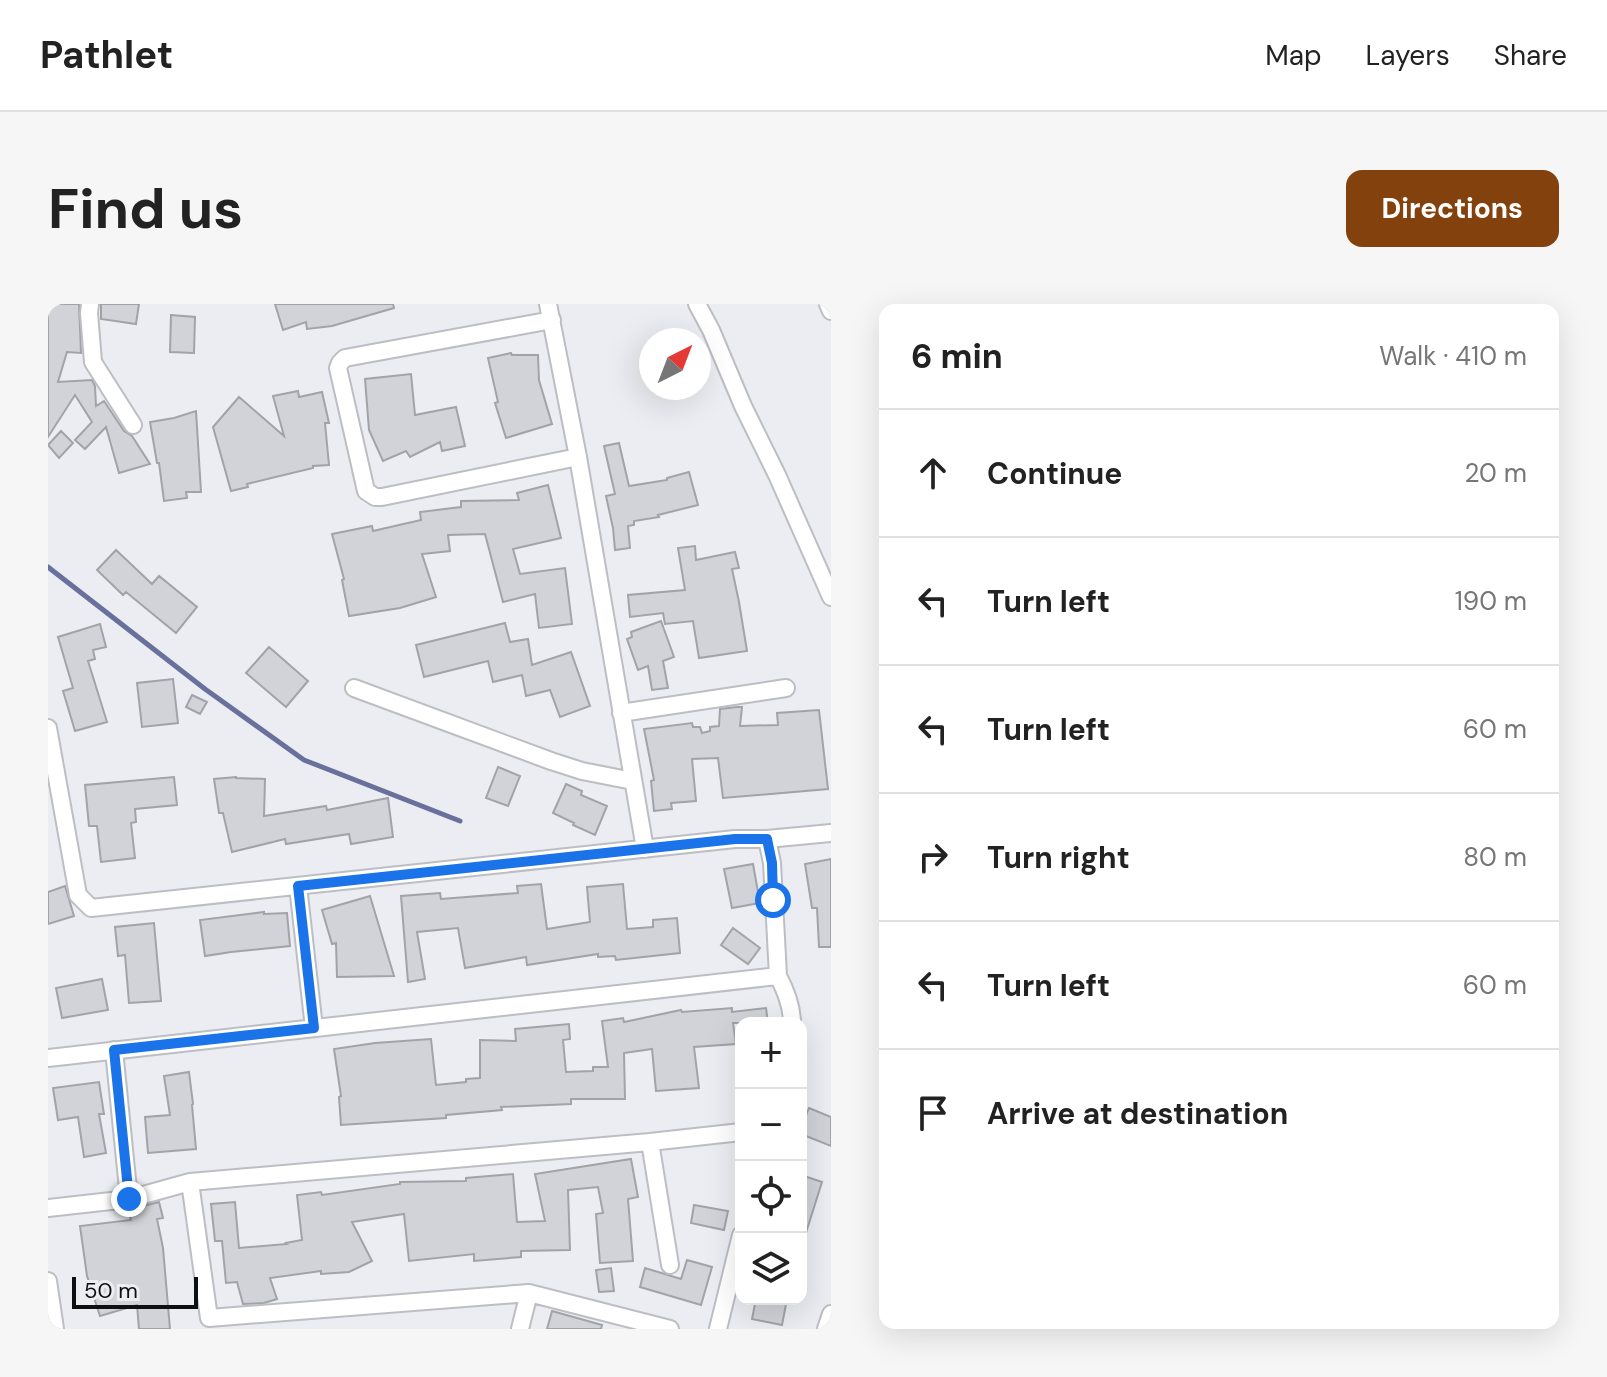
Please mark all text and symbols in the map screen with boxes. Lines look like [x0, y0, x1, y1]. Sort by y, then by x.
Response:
text: Pathlet [40, 30, 173, 80]
text: Map [1265, 37, 1322, 74]
text: Layers [1366, 37, 1450, 74]
text: Share [1494, 37, 1567, 74]
button: Directions [1346, 170, 1559, 247]
text: Find us [48, 172, 243, 245]
north arrow [639, 328, 711, 400]
text: 6 min [911, 334, 1003, 379]
text: Walk · 410 m [1379, 339, 1527, 373]
icon: ahead [911, 451, 955, 495]
text: Continue [987, 454, 1122, 493]
text: 20 m [1464, 456, 1527, 490]
icon: left [911, 579, 955, 623]
text: Turn left [987, 582, 1110, 621]
text: 190 m [1455, 584, 1527, 618]
icon: left [911, 707, 955, 751]
text: Turn left [987, 710, 1110, 749]
text: 60 m [1463, 712, 1527, 746]
icon: right [911, 835, 955, 879]
text: Turn right [987, 838, 1130, 877]
text: 80 m [1463, 840, 1527, 874]
route start [755, 882, 791, 918]
icon: left [911, 963, 955, 1007]
text: Turn left [987, 966, 1110, 1005]
text: 60 m [1463, 968, 1527, 1002]
map controls [735, 1017, 807, 1305]
button: + [735, 1017, 807, 1089]
button: − [735, 1089, 807, 1161]
icon: arrive [911, 1091, 955, 1135]
text: Arrive at destination [987, 1094, 1288, 1133]
button: locate [735, 1161, 807, 1233]
route end [111, 1181, 147, 1217]
button: layers [735, 1233, 807, 1305]
scale bar [72, 1273, 198, 1309]
text: 50 m [84, 1276, 138, 1305]

